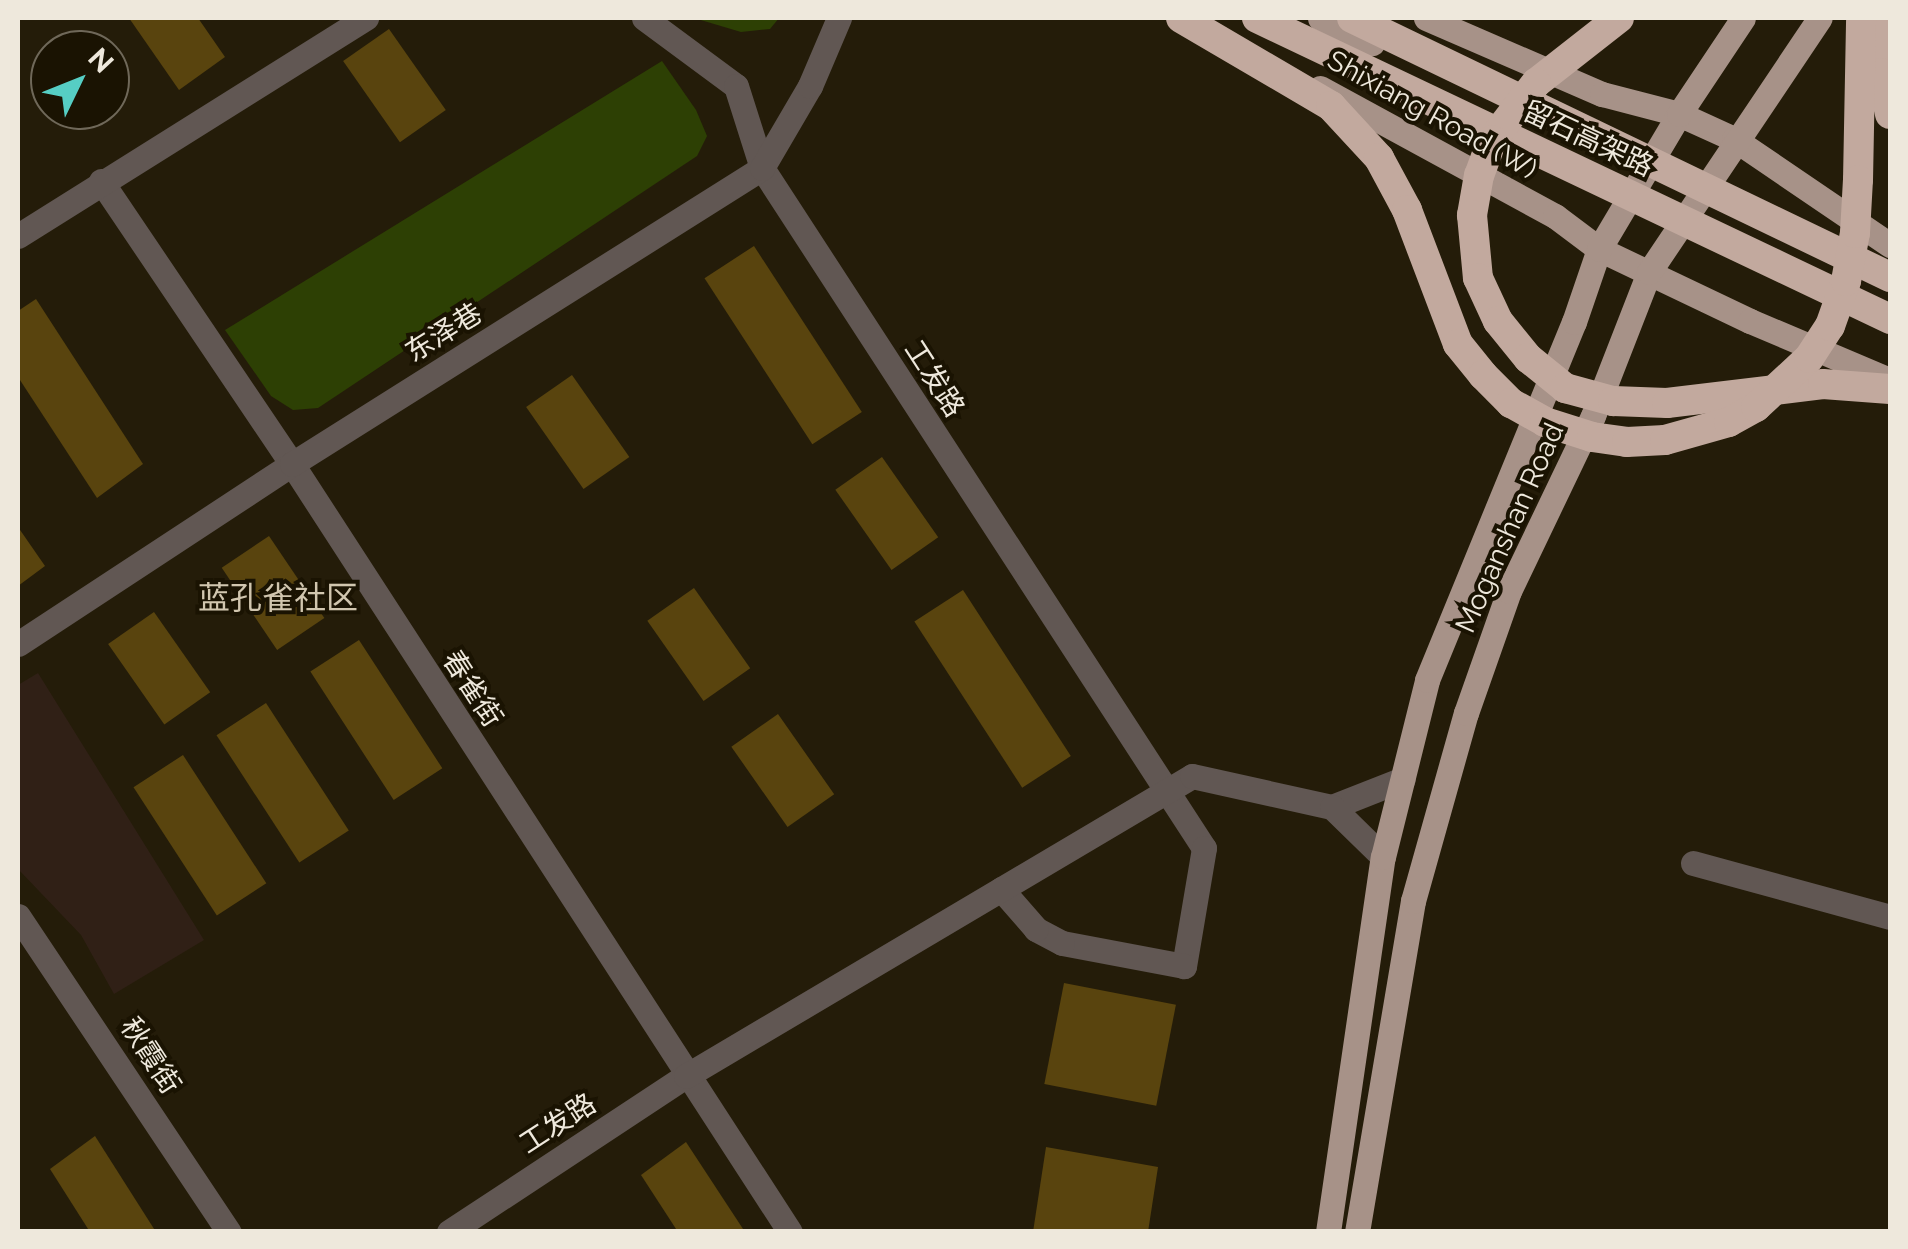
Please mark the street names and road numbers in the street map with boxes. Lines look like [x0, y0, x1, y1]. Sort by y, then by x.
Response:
street label: Shixiang Road (W) [1321, 44, 1543, 186]
street label: 留石高架路 [1517, 94, 1659, 184]
street label: 东泽巷 [399, 296, 489, 370]
street label: 工发路 [897, 335, 971, 423]
street label: Moganshan Road [1449, 418, 1571, 638]
street label: 春雀街 [435, 645, 509, 733]
street label: 秋霞街 [113, 1012, 187, 1100]
street label: 工发路 [514, 1087, 602, 1161]

